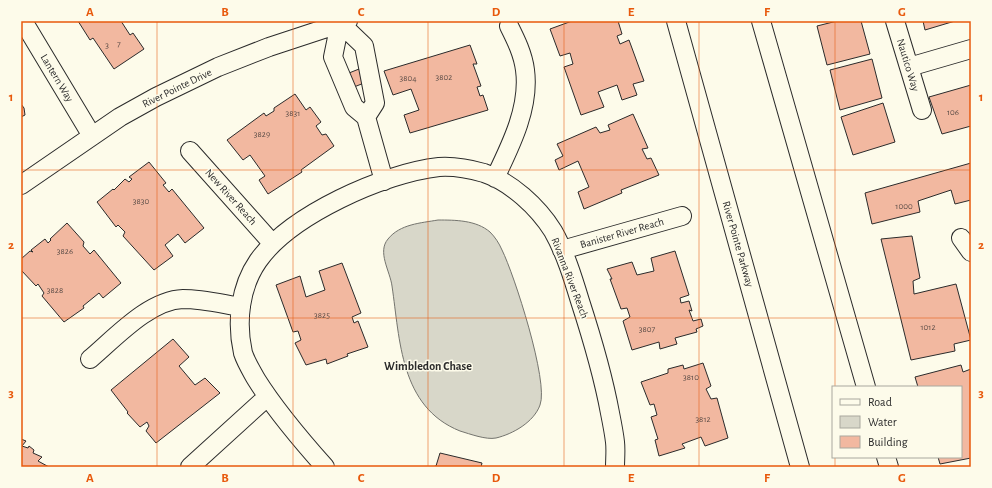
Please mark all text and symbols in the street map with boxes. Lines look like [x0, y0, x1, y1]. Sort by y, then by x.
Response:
text: A [86, 6, 94, 19]
text: B [221, 6, 229, 19]
text: C [358, 6, 365, 19]
text: D [492, 6, 501, 19]
text: E [628, 6, 635, 19]
text: F [764, 6, 771, 19]
text: G [898, 6, 906, 19]
street label: Nautico Way [895, 37, 921, 93]
house number: 7 [117, 40, 121, 49]
house number: 3 [105, 41, 109, 50]
street label: Lantern Way [38, 52, 76, 104]
street label: River Pointe Drive [141, 66, 213, 110]
house number: 3802 [436, 73, 452, 82]
house number: 3804 [399, 74, 417, 83]
text: 1 [9, 91, 13, 104]
text: 1 [979, 91, 983, 104]
house number: 106 [947, 108, 959, 117]
house number: 3831 [286, 109, 300, 118]
house number: 3829 [254, 130, 270, 139]
street label: New River Reach [203, 167, 259, 227]
house number: 3830 [133, 197, 149, 206]
street label: River Pointe Parkway [720, 200, 756, 288]
house number: 1000 [895, 202, 913, 211]
street label: Banister River Reach [579, 216, 665, 250]
street label: Rivanna River Reach [549, 236, 591, 320]
text: 2 [8, 239, 14, 252]
text: 2 [978, 239, 984, 252]
house number: 3826 [57, 247, 73, 256]
house number: 3828 [47, 286, 63, 295]
house number: 3825 [314, 311, 330, 320]
house number: 1012 [920, 323, 936, 332]
house number: 3807 [639, 325, 655, 334]
district label: Wimbledon Chase [384, 360, 472, 372]
house number: 3810 [683, 373, 699, 382]
legend [832, 386, 962, 458]
text: 3 [8, 387, 14, 400]
text: 3 [978, 387, 984, 400]
text: Road [868, 396, 892, 408]
house number: 3812 [695, 415, 711, 424]
text: Water [868, 416, 897, 428]
text: Building [868, 436, 908, 448]
text: A [86, 472, 94, 485]
text: B [221, 472, 229, 485]
text: C [358, 472, 365, 485]
text: D [492, 472, 501, 485]
text: E [628, 472, 635, 485]
text: F [764, 472, 771, 485]
text: G [898, 472, 906, 485]

